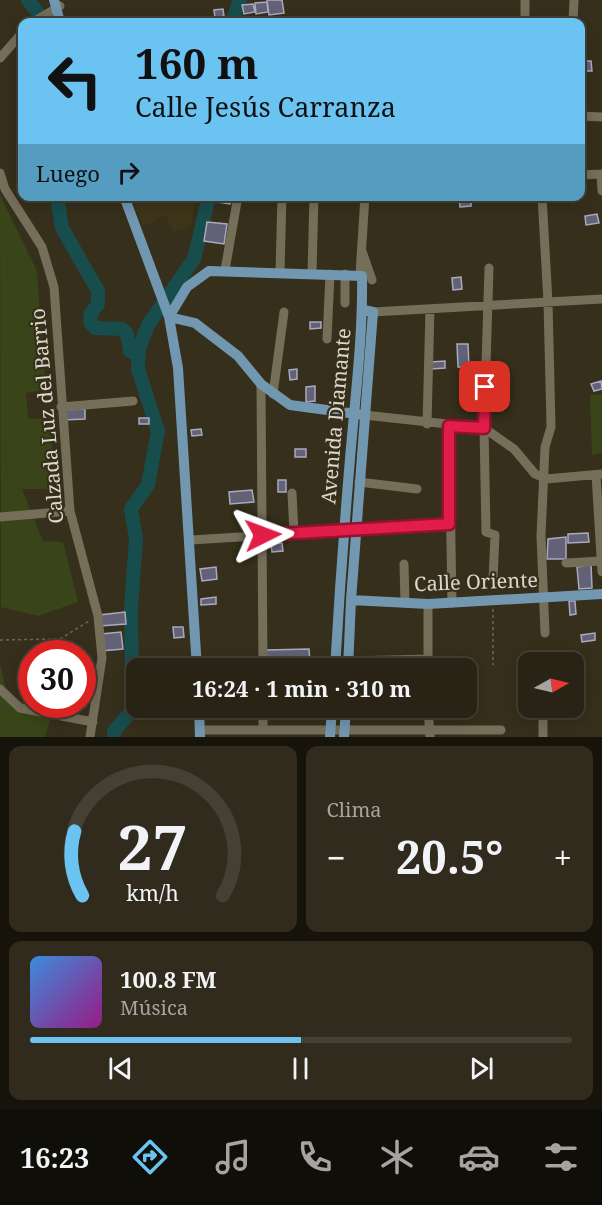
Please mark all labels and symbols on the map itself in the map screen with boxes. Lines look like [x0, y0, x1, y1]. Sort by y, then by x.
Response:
street label: Calzada Luz del Barrio [24, 307, 69, 525]
street label: Avenida Diamante [314, 327, 357, 505]
pin [459, 361, 510, 412]
position arrow [231, 503, 295, 567]
street label: Calle Oriente [414, 566, 538, 597]
speed limit sign: 30 [18, 640, 96, 718]
north arrow [518, 652, 584, 718]

